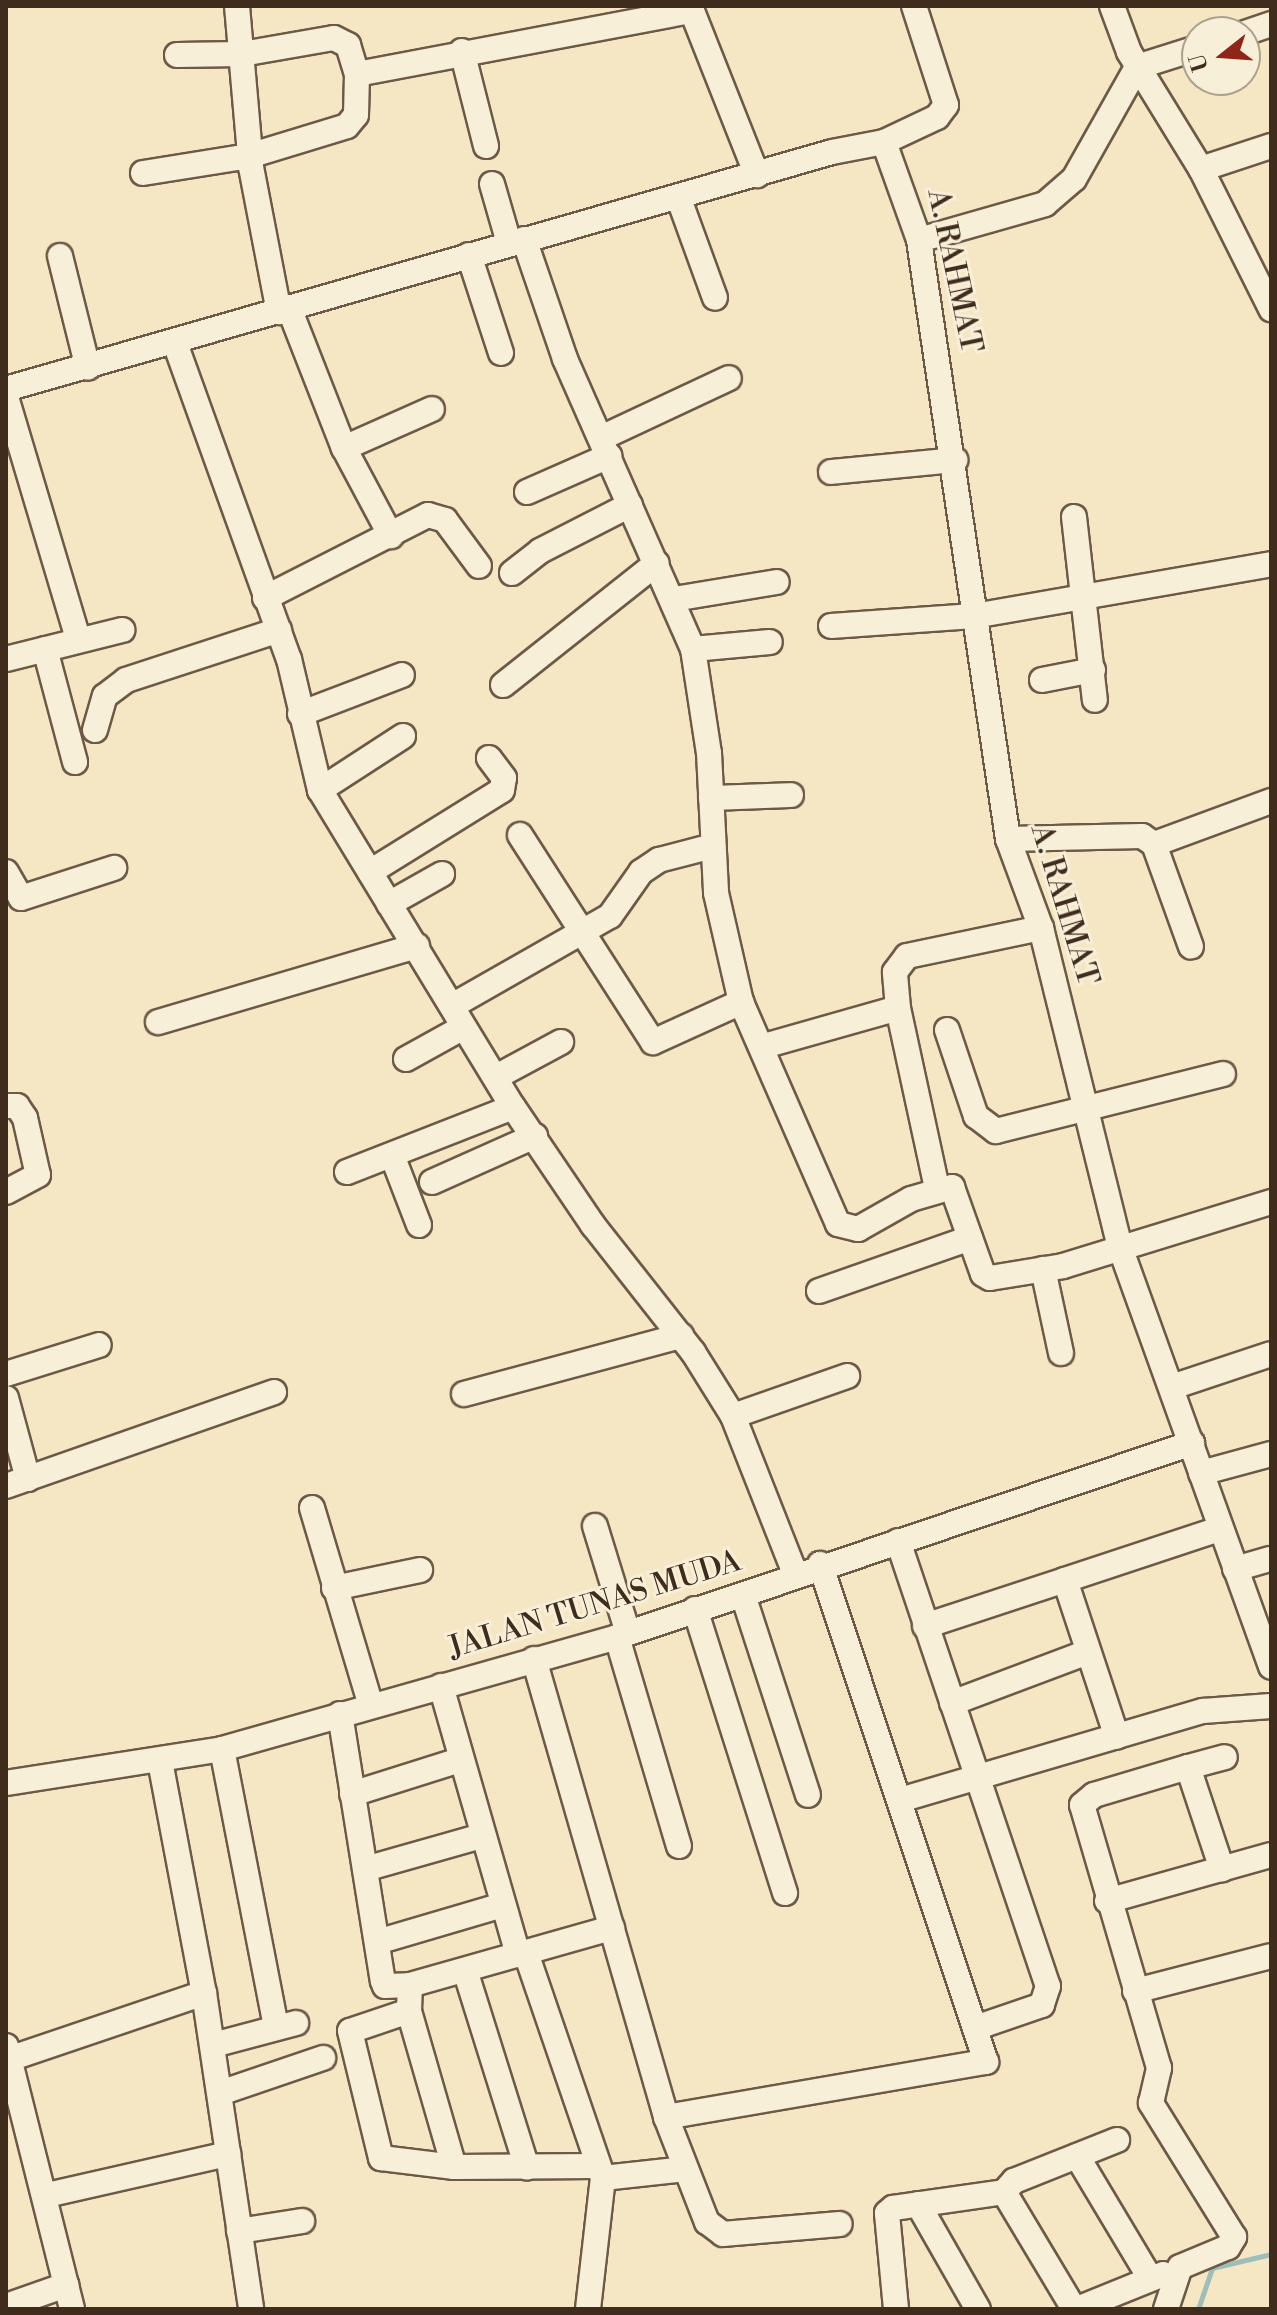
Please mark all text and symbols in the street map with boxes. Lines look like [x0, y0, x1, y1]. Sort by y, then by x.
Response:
north arrow [1181, 16, 1261, 96]
text: U [1184, 50, 1215, 75]
street label: A. RAHMAT [919, 186, 989, 356]
street label: A. RAHMAT [1022, 820, 1106, 990]
street label: JALAN TUNAS MUDA [445, 1543, 745, 1667]

